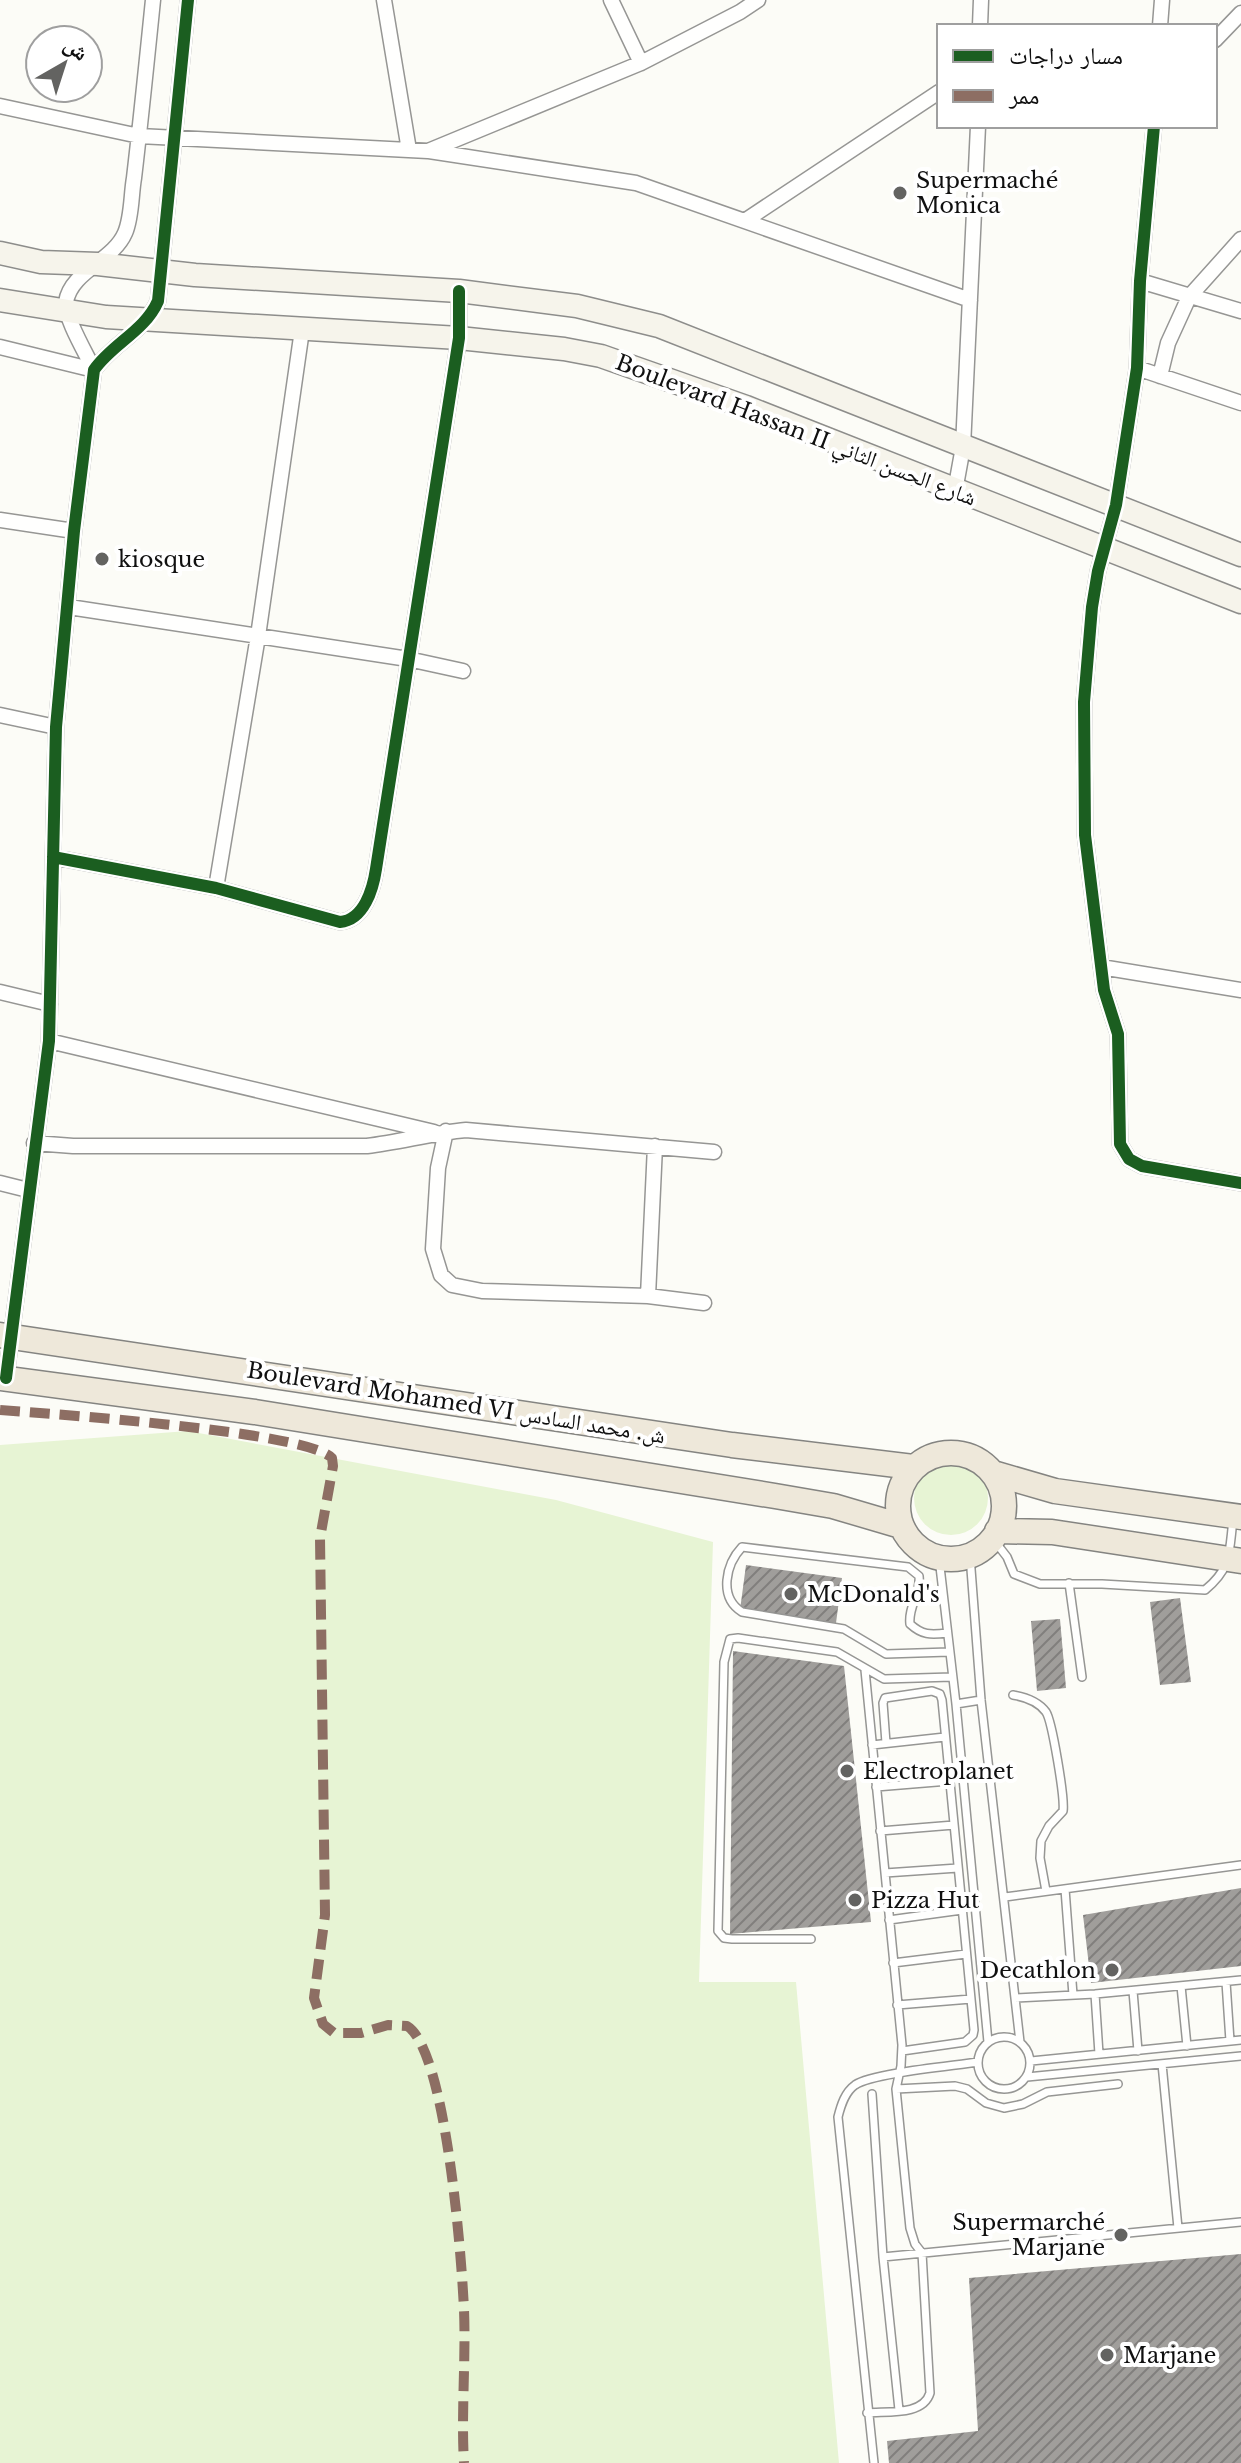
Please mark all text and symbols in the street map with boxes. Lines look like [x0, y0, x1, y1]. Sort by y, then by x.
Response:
north arrow [24, 24, 104, 104]
legend [937, 24, 1217, 128]
text: ش [59, 31, 94, 67]
text: مسار دراجات [1009, 41, 1123, 70]
text: ممر [1008, 81, 1040, 110]
place label: Supermaché Monica [916, 167, 1058, 219]
marker: Supermaché Monica [891, 184, 909, 202]
street label: Boulevard Hassan II شارع الحسن الثاني [611, 349, 980, 515]
place label: kiosque [118, 546, 205, 573]
marker: kiosque [93, 550, 111, 568]
street label: Boulevard Mohamed VI ش. محمد السادس [245, 1357, 667, 1449]
place label: McDonald's [807, 1581, 940, 1608]
marker: McDonald's [782, 1585, 800, 1603]
place label: Electroplanet [863, 1758, 1015, 1785]
marker: Electroplanet [838, 1762, 856, 1780]
place label: Pizza Hut [871, 1887, 980, 1914]
marker: Pizza Hut [846, 1891, 864, 1909]
place label: Decathlon [980, 1957, 1096, 1984]
marker: Decathlon [1103, 1961, 1121, 1979]
place label: Supermarché Marjane [952, 2209, 1105, 2261]
marker: Supermarché Marjane [1112, 2226, 1130, 2244]
place label: Marjane [1123, 2342, 1216, 2369]
marker: Marjane [1098, 2346, 1116, 2364]

